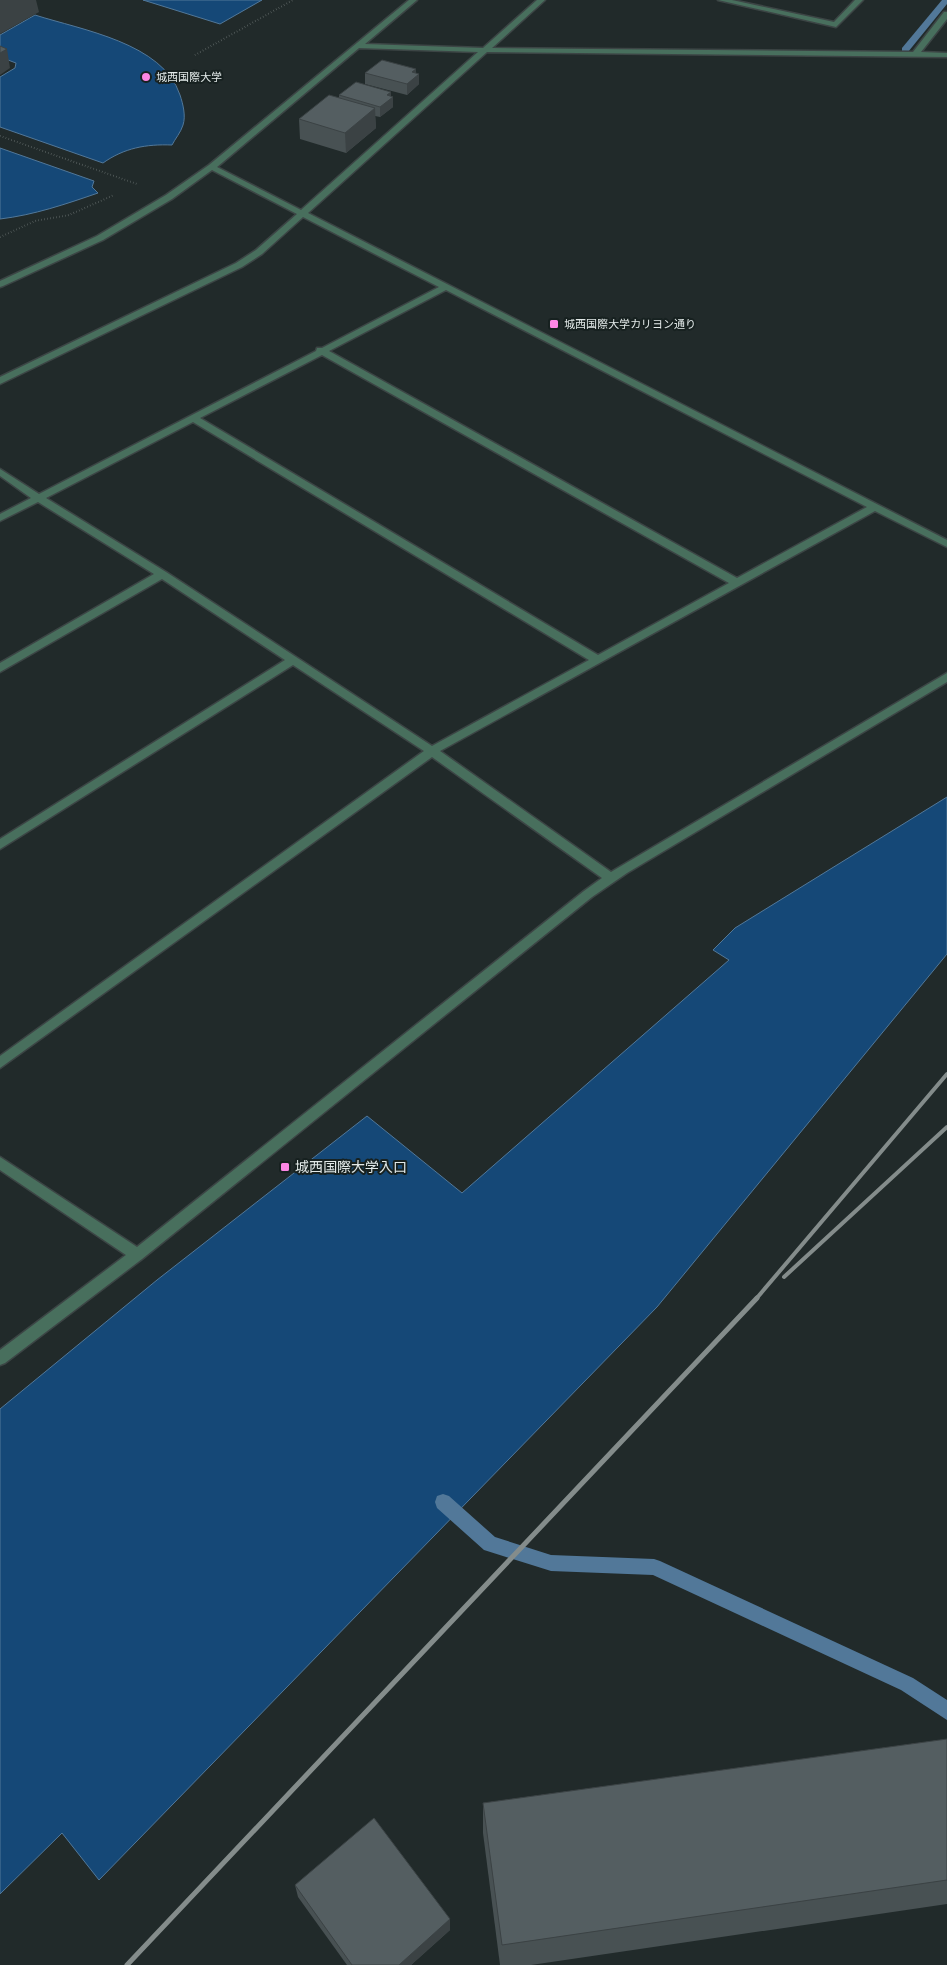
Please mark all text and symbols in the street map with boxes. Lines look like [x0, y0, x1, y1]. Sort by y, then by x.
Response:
marker: 城西国際大学 [140, 71, 152, 83]
place label: 城西国際大学 [156, 71, 222, 83]
marker: 城西国際大学カリヨン通り [548, 318, 560, 330]
place label: 城西国際大学カリヨン通り [564, 318, 696, 330]
place label: 城西国際大学入口 [295, 1159, 407, 1175]
marker: 城西国際大学入口 [279, 1161, 291, 1173]

